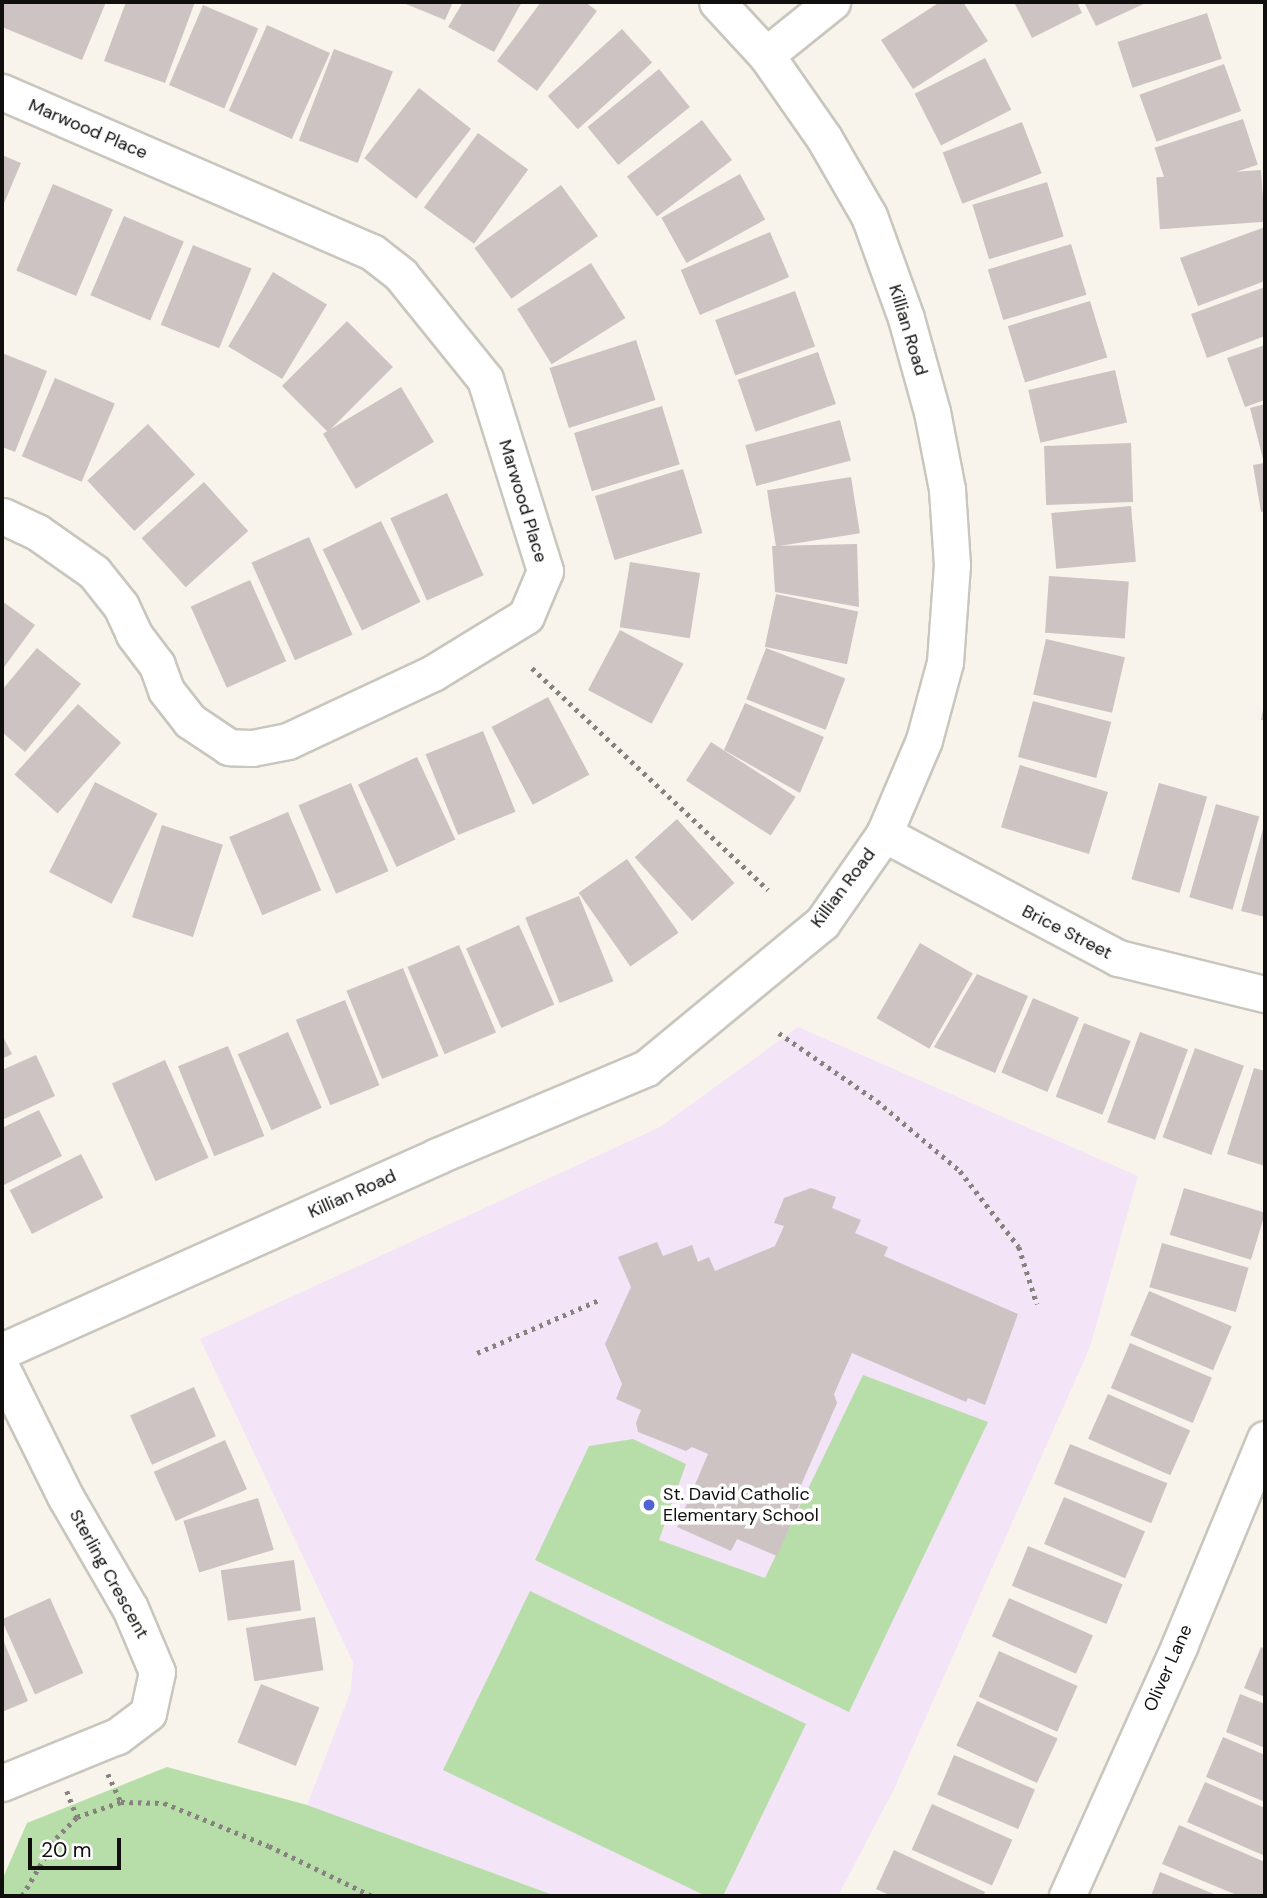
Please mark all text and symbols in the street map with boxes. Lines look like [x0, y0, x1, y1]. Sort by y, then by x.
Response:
street label: Marwood Place [25, 94, 151, 164]
street label: Killian Road [884, 282, 932, 378]
street label: Marwood Place [494, 437, 552, 565]
street label: Killian Road [806, 844, 880, 932]
street label: Brice Street [1018, 900, 1116, 964]
street label: Killian Road [305, 1165, 399, 1223]
place label: St. David Catholic Elementary School [663, 1484, 819, 1526]
marker: St. David Catholic Elementary School [641, 1497, 657, 1513]
street label: Sterling Crescent [65, 1506, 153, 1642]
street label: Oliver Lane [1139, 1621, 1197, 1715]
scale bar [32, 1825, 124, 1869]
text: 20 m [41, 1836, 92, 1864]

